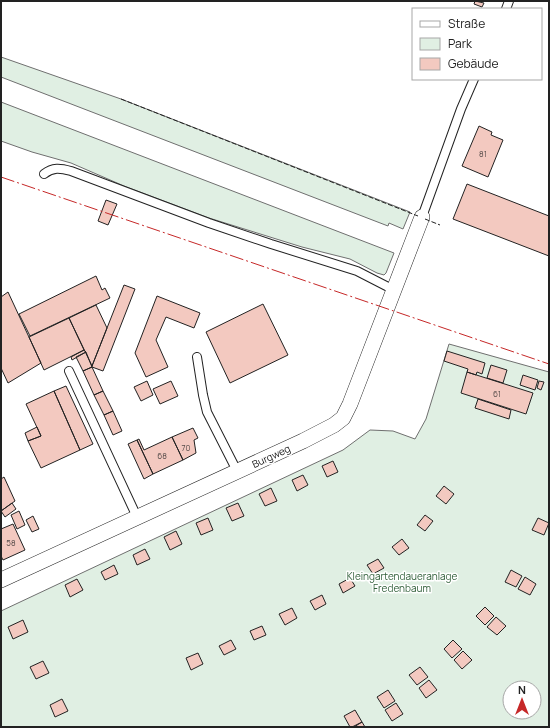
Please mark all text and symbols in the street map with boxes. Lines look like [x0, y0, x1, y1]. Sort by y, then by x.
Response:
legend [412, 8, 542, 80]
text: Straße [448, 15, 485, 32]
text: Park [448, 35, 473, 52]
text: Gebäude [448, 55, 499, 72]
house number: 81 [479, 148, 487, 159]
house number: 61 [493, 388, 501, 399]
street label: Burgweg [250, 441, 292, 471]
house number: 70 [182, 442, 191, 453]
house number: 68 [157, 450, 167, 461]
house number: 58 [6, 537, 16, 548]
park label: Kleingartendaueranlage Fredenbaum [347, 569, 458, 595]
north arrow [502, 680, 542, 720]
text: N [518, 682, 526, 697]

